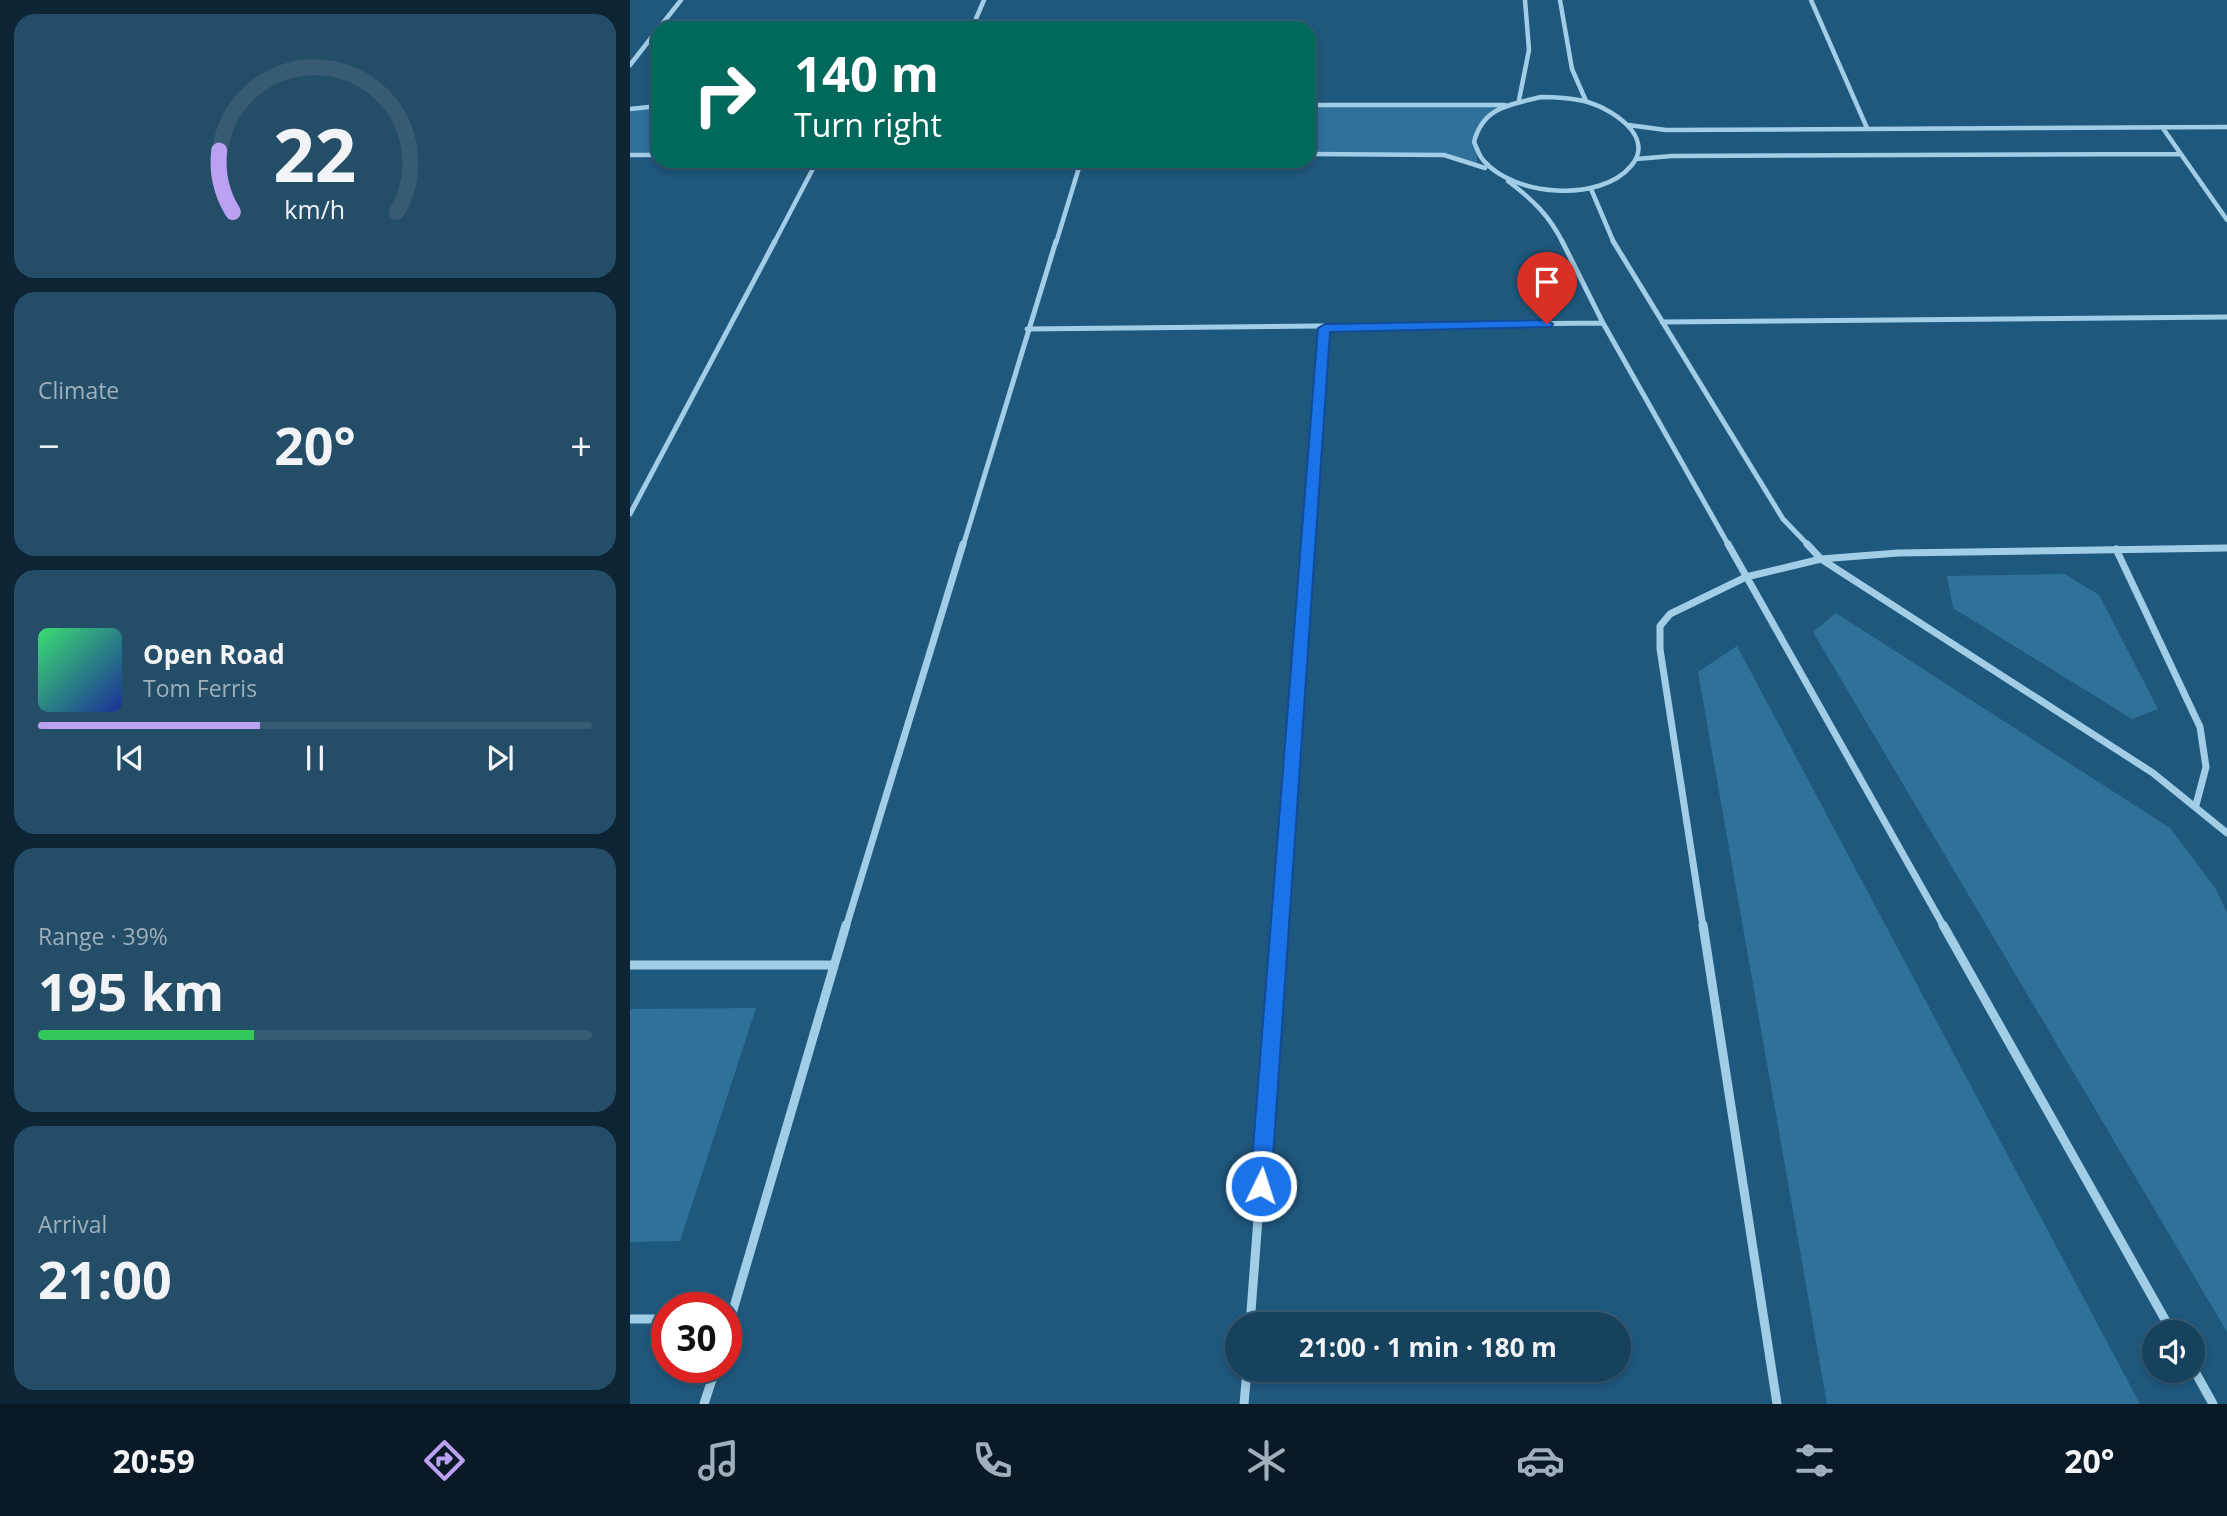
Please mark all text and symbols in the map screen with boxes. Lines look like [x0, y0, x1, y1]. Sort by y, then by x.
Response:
text: 140 m [794, 40, 939, 106]
icon: right [679, 49, 770, 140]
text: Turn right [794, 103, 942, 146]
text: 22 [273, 104, 357, 203]
text: km/h [285, 192, 345, 226]
pin [1517, 252, 1577, 324]
icon: arrive [1528, 263, 1566, 301]
text: Climate [38, 374, 119, 406]
text: 20° [274, 409, 356, 480]
text: − [38, 419, 60, 471]
text: + [570, 419, 592, 471]
text: Open Road [143, 636, 285, 672]
text: Tom Ferris [143, 672, 257, 704]
icon: previous [111, 739, 149, 777]
icon: pause [296, 739, 334, 777]
icon: next [481, 739, 519, 777]
text: Range · 39% [38, 920, 168, 952]
text: 195 km [38, 955, 224, 1026]
position arrow [1224, 1149, 1298, 1223]
text: Arrival [38, 1208, 107, 1240]
text: 21:00 [38, 1243, 172, 1314]
speed limit sign: 30 [651, 1292, 742, 1383]
map controls [2142, 1320, 2205, 1383]
button: sound [2142, 1320, 2205, 1383]
text: 21:00 · 1 min · 180 m [1299, 1329, 1557, 1365]
icon: directions [420, 1436, 469, 1485]
icon: music [694, 1436, 743, 1485]
icon: phone [968, 1436, 1017, 1485]
icon: climate [1242, 1436, 1291, 1485]
icon: car [1516, 1436, 1565, 1485]
icon: filters [1790, 1436, 1839, 1485]
text: 20:59 [113, 1439, 195, 1482]
text: 20° [2064, 1439, 2114, 1482]

